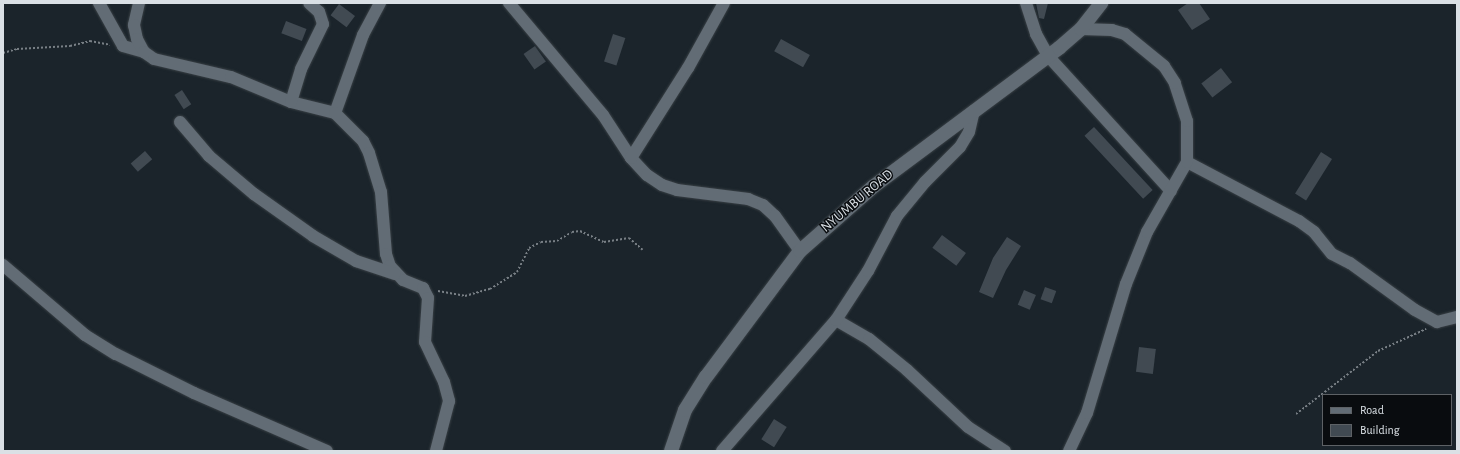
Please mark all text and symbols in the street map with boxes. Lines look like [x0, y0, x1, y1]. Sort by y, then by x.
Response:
street label: NYUMBU ROAD [818, 166, 896, 236]
legend [1322, 394, 1452, 446]
text: Road [1360, 404, 1384, 416]
text: Building [1360, 424, 1400, 436]

